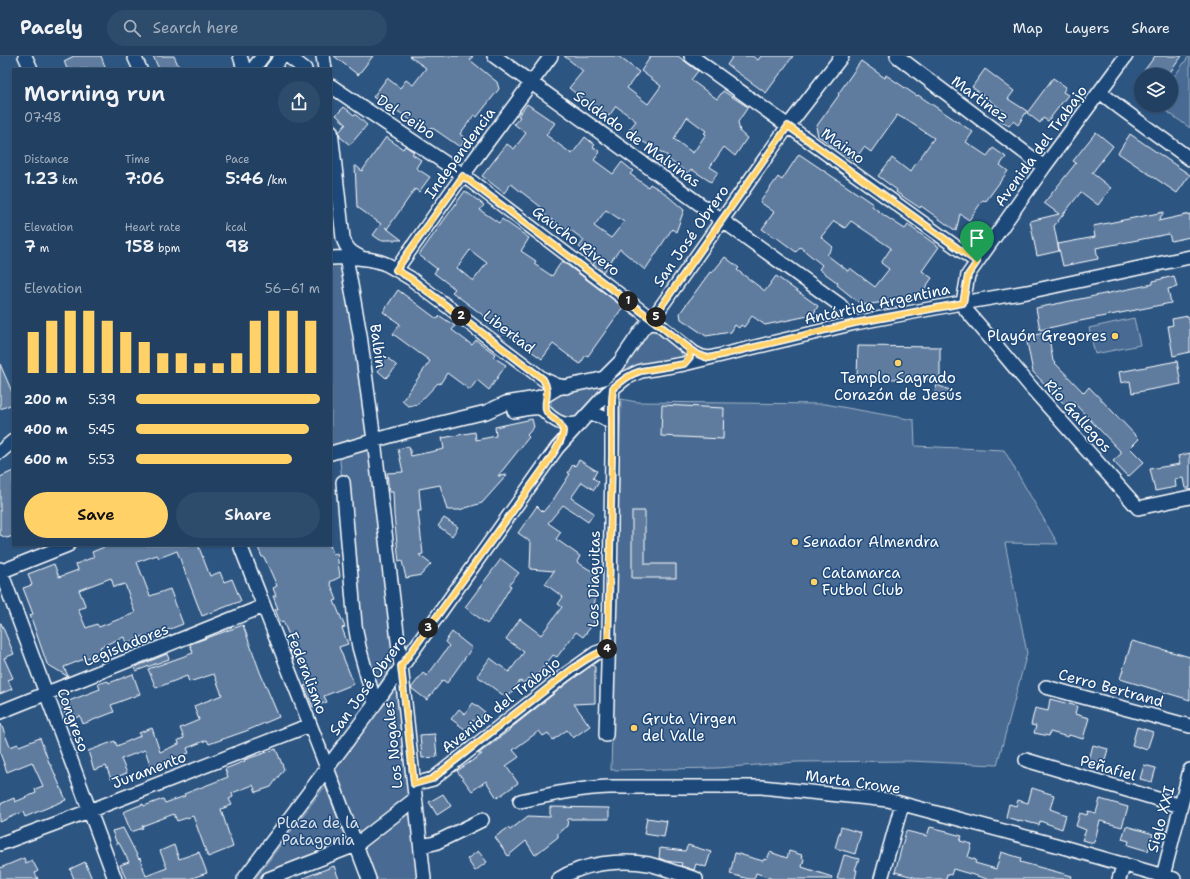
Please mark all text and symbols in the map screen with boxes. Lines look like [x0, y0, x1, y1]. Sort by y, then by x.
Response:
search box [107, 10, 387, 46]
text: Pacely [20, 15, 83, 40]
icon: search [121, 17, 143, 39]
text: Search here [153, 18, 239, 38]
text: Map [1013, 19, 1043, 37]
text: Layers [1065, 19, 1109, 37]
text: Share [1131, 19, 1170, 37]
map controls [1134, 68, 1178, 112]
button: layers [1134, 68, 1178, 112]
street label: Martinez [947, 71, 1013, 127]
text: Morning run [24, 79, 165, 108]
button: share [278, 81, 320, 123]
street label: Avenida del Trabajo [990, 81, 1092, 211]
street label: Soldado de Malvinas [569, 86, 705, 192]
street label: Del Ceibo [373, 90, 439, 144]
street label: Independencia [420, 103, 500, 203]
text: 07:48 [24, 109, 62, 126]
street label: Maimo [817, 123, 869, 169]
text: Distance [24, 152, 69, 167]
text: Time [125, 152, 150, 167]
text: Pace [225, 152, 250, 167]
text: 1.23 [24, 167, 58, 189]
text: 7:06 [125, 167, 165, 189]
text: 5:46 [225, 167, 264, 189]
text: km [58, 173, 78, 188]
text: /km [264, 173, 287, 188]
street label: San José Obrero [648, 181, 734, 291]
street label: Gaucho Rivero [528, 201, 624, 281]
text: Elevation [24, 220, 73, 235]
text: Heart rate [125, 220, 181, 235]
text: kcal [225, 220, 247, 235]
pin [960, 221, 994, 262]
icon: arrive [966, 227, 988, 249]
text: 7 [24, 235, 36, 257]
text: 158 [125, 235, 154, 257]
text: 98 [225, 235, 249, 257]
text: m [36, 241, 49, 256]
text: bpm [154, 241, 180, 256]
street label: Antártida Argentina [802, 279, 952, 329]
text: Elevation [24, 280, 82, 297]
text: 56–61 m [265, 280, 320, 297]
pin: 1 [618, 291, 638, 311]
text: 1 [625, 293, 631, 308]
pin: 2 [451, 306, 471, 326]
street label: Libertad [479, 306, 540, 358]
pin: 5 [646, 307, 666, 327]
text: 2 [457, 308, 465, 323]
text: 5 [653, 309, 659, 324]
street label: Balbín [365, 323, 391, 369]
place label: Playón Gregores [987, 326, 1107, 346]
marker: Playón Gregores [1110, 331, 1120, 341]
marker: Templo Sagrado Corazón de Jesús [893, 358, 903, 368]
place label: Templo Sagrado Corazón de Jesús [834, 368, 962, 405]
street label: Río Gallegos [1040, 375, 1116, 457]
text: 200 m [24, 391, 67, 408]
text: 5:39 [88, 391, 116, 408]
text: 400 m [24, 421, 68, 438]
text: 5:45 [88, 421, 115, 438]
text: 600 m [24, 451, 68, 468]
text: 5:53 [88, 451, 115, 468]
button: Save [24, 492, 168, 538]
button: Share [176, 492, 320, 538]
street label: Los Diaguitas [583, 530, 605, 628]
place label: Senador Almendra [803, 532, 939, 552]
marker: Senador Almendra [790, 537, 800, 547]
place label: Catamarca Futbol Club [822, 563, 903, 600]
marker: Catamarca Futbol Club [809, 577, 819, 587]
pin: 3 [418, 618, 438, 638]
street label: Legisladores [80, 619, 172, 671]
text: 3 [424, 620, 432, 635]
street label: Federalismo [282, 629, 332, 717]
street label: San José Obrero [325, 631, 411, 739]
pin: 4 [597, 639, 617, 659]
text: 4 [603, 641, 611, 656]
street label: Avenida del Trabajo [438, 652, 564, 758]
street label: Cerro Bertrand [1056, 664, 1166, 712]
street label: Congreso [52, 685, 94, 755]
street label: Los Nogales [378, 700, 408, 790]
place label: Gruta Virgen del Valle [642, 709, 736, 746]
marker: Gruta Virgen del Valle [629, 723, 639, 733]
street label: Juramento [109, 747, 189, 793]
street label: Peñafiel [1078, 750, 1139, 786]
street label: Marta Crowe [804, 765, 902, 799]
street label: Siglo XXI [1143, 784, 1179, 854]
park label: Plaza de la Patagonia [277, 813, 360, 850]

